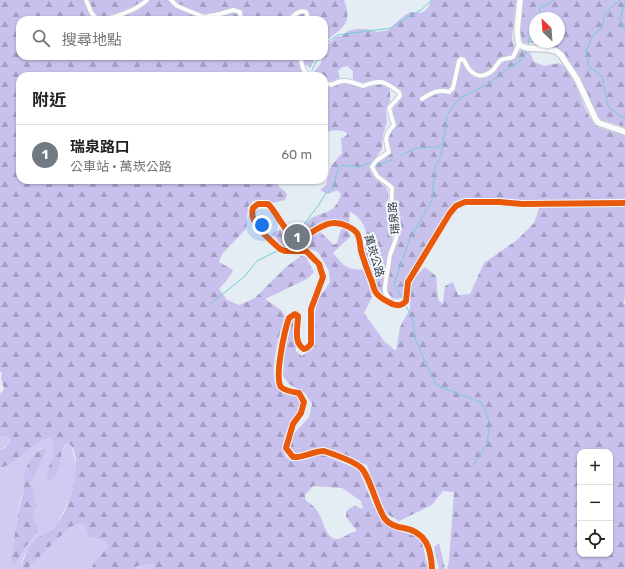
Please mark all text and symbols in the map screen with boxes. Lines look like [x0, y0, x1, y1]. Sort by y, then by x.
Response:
north arrow [529, 12, 565, 48]
search box [16, 16, 328, 60]
icon: search [30, 27, 52, 49]
text: 搜尋地點 [62, 31, 122, 49]
text: 附近 [32, 90, 66, 110]
text: 瑞泉路口 [70, 138, 130, 156]
text: 1 [42, 147, 48, 162]
text: 60 m [281, 147, 312, 162]
text: 公車站 · 萬崁公路 [70, 159, 172, 174]
street label: 瑞泉路 [386, 201, 402, 235]
your location [252, 215, 272, 235]
pin: 1 [284, 222, 310, 252]
street label: 萬崁公路 [361, 233, 387, 279]
map controls [577, 449, 613, 557]
button: + [577, 449, 613, 485]
button: − [577, 485, 613, 521]
button: locate [577, 521, 613, 557]

